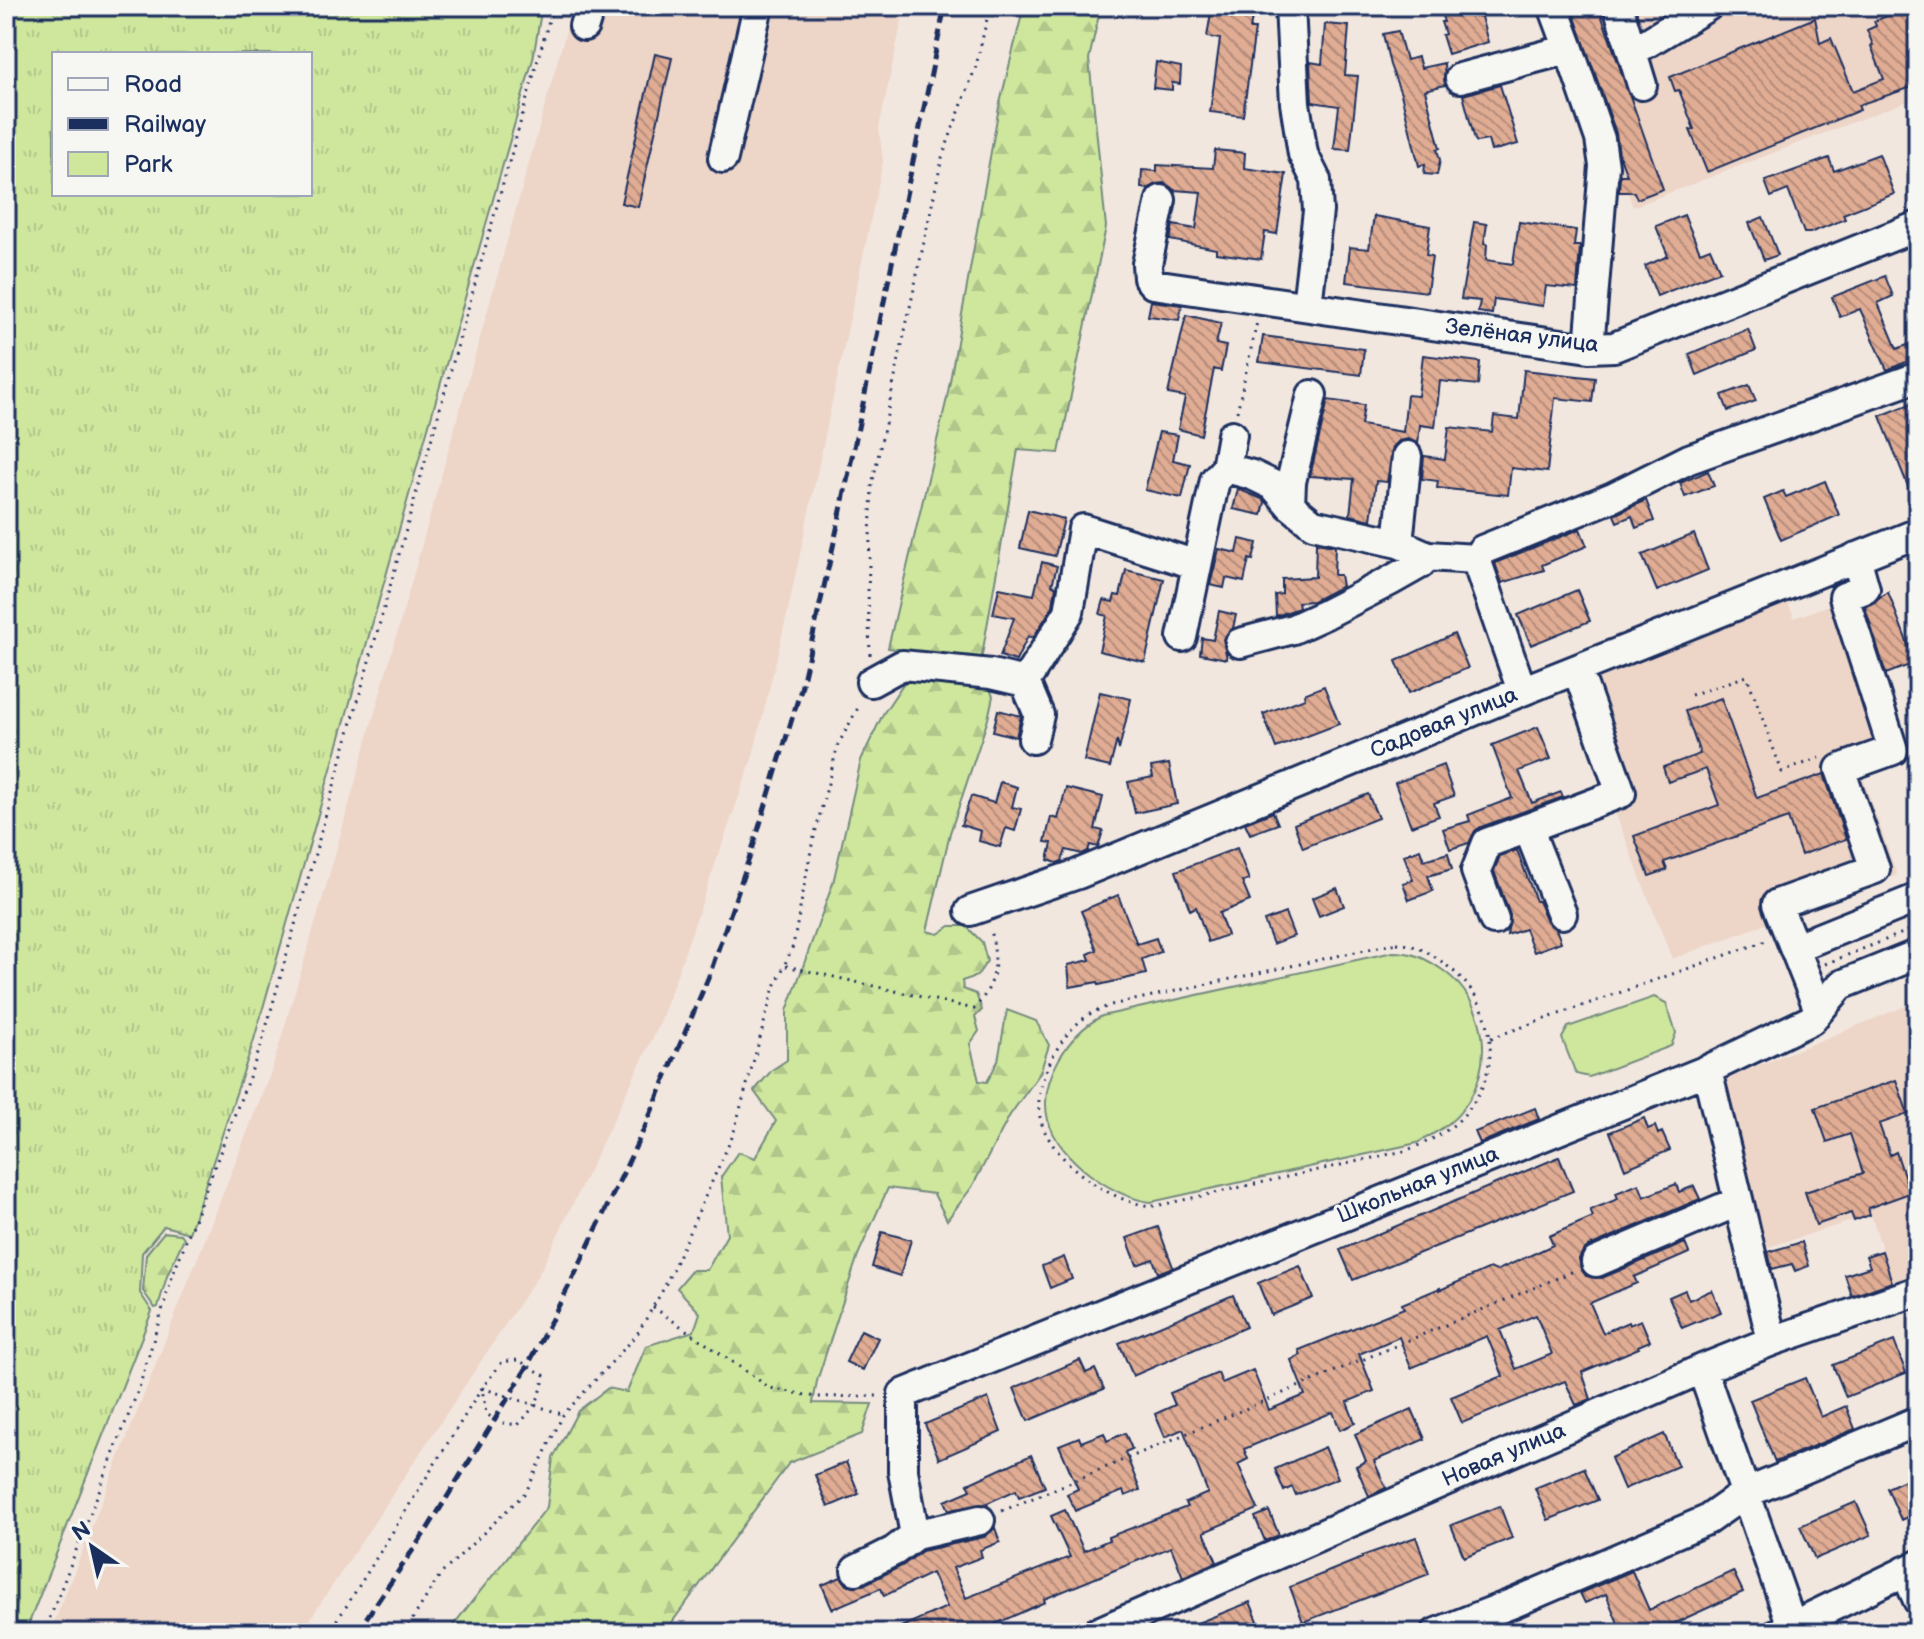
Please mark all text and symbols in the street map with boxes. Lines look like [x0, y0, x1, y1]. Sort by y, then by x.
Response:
legend [52, 52, 312, 196]
text: Road [124, 70, 182, 99]
text: Railway [124, 110, 206, 139]
text: Park [124, 150, 172, 179]
street label: Зелёная улица [1444, 313, 1600, 359]
street label: Садовая улица [1366, 681, 1522, 765]
street label: Школьная улица [1333, 1140, 1503, 1230]
street label: Новая улица [1438, 1417, 1570, 1493]
north arrow [52, 1507, 132, 1587]
text: N [67, 1516, 96, 1547]

